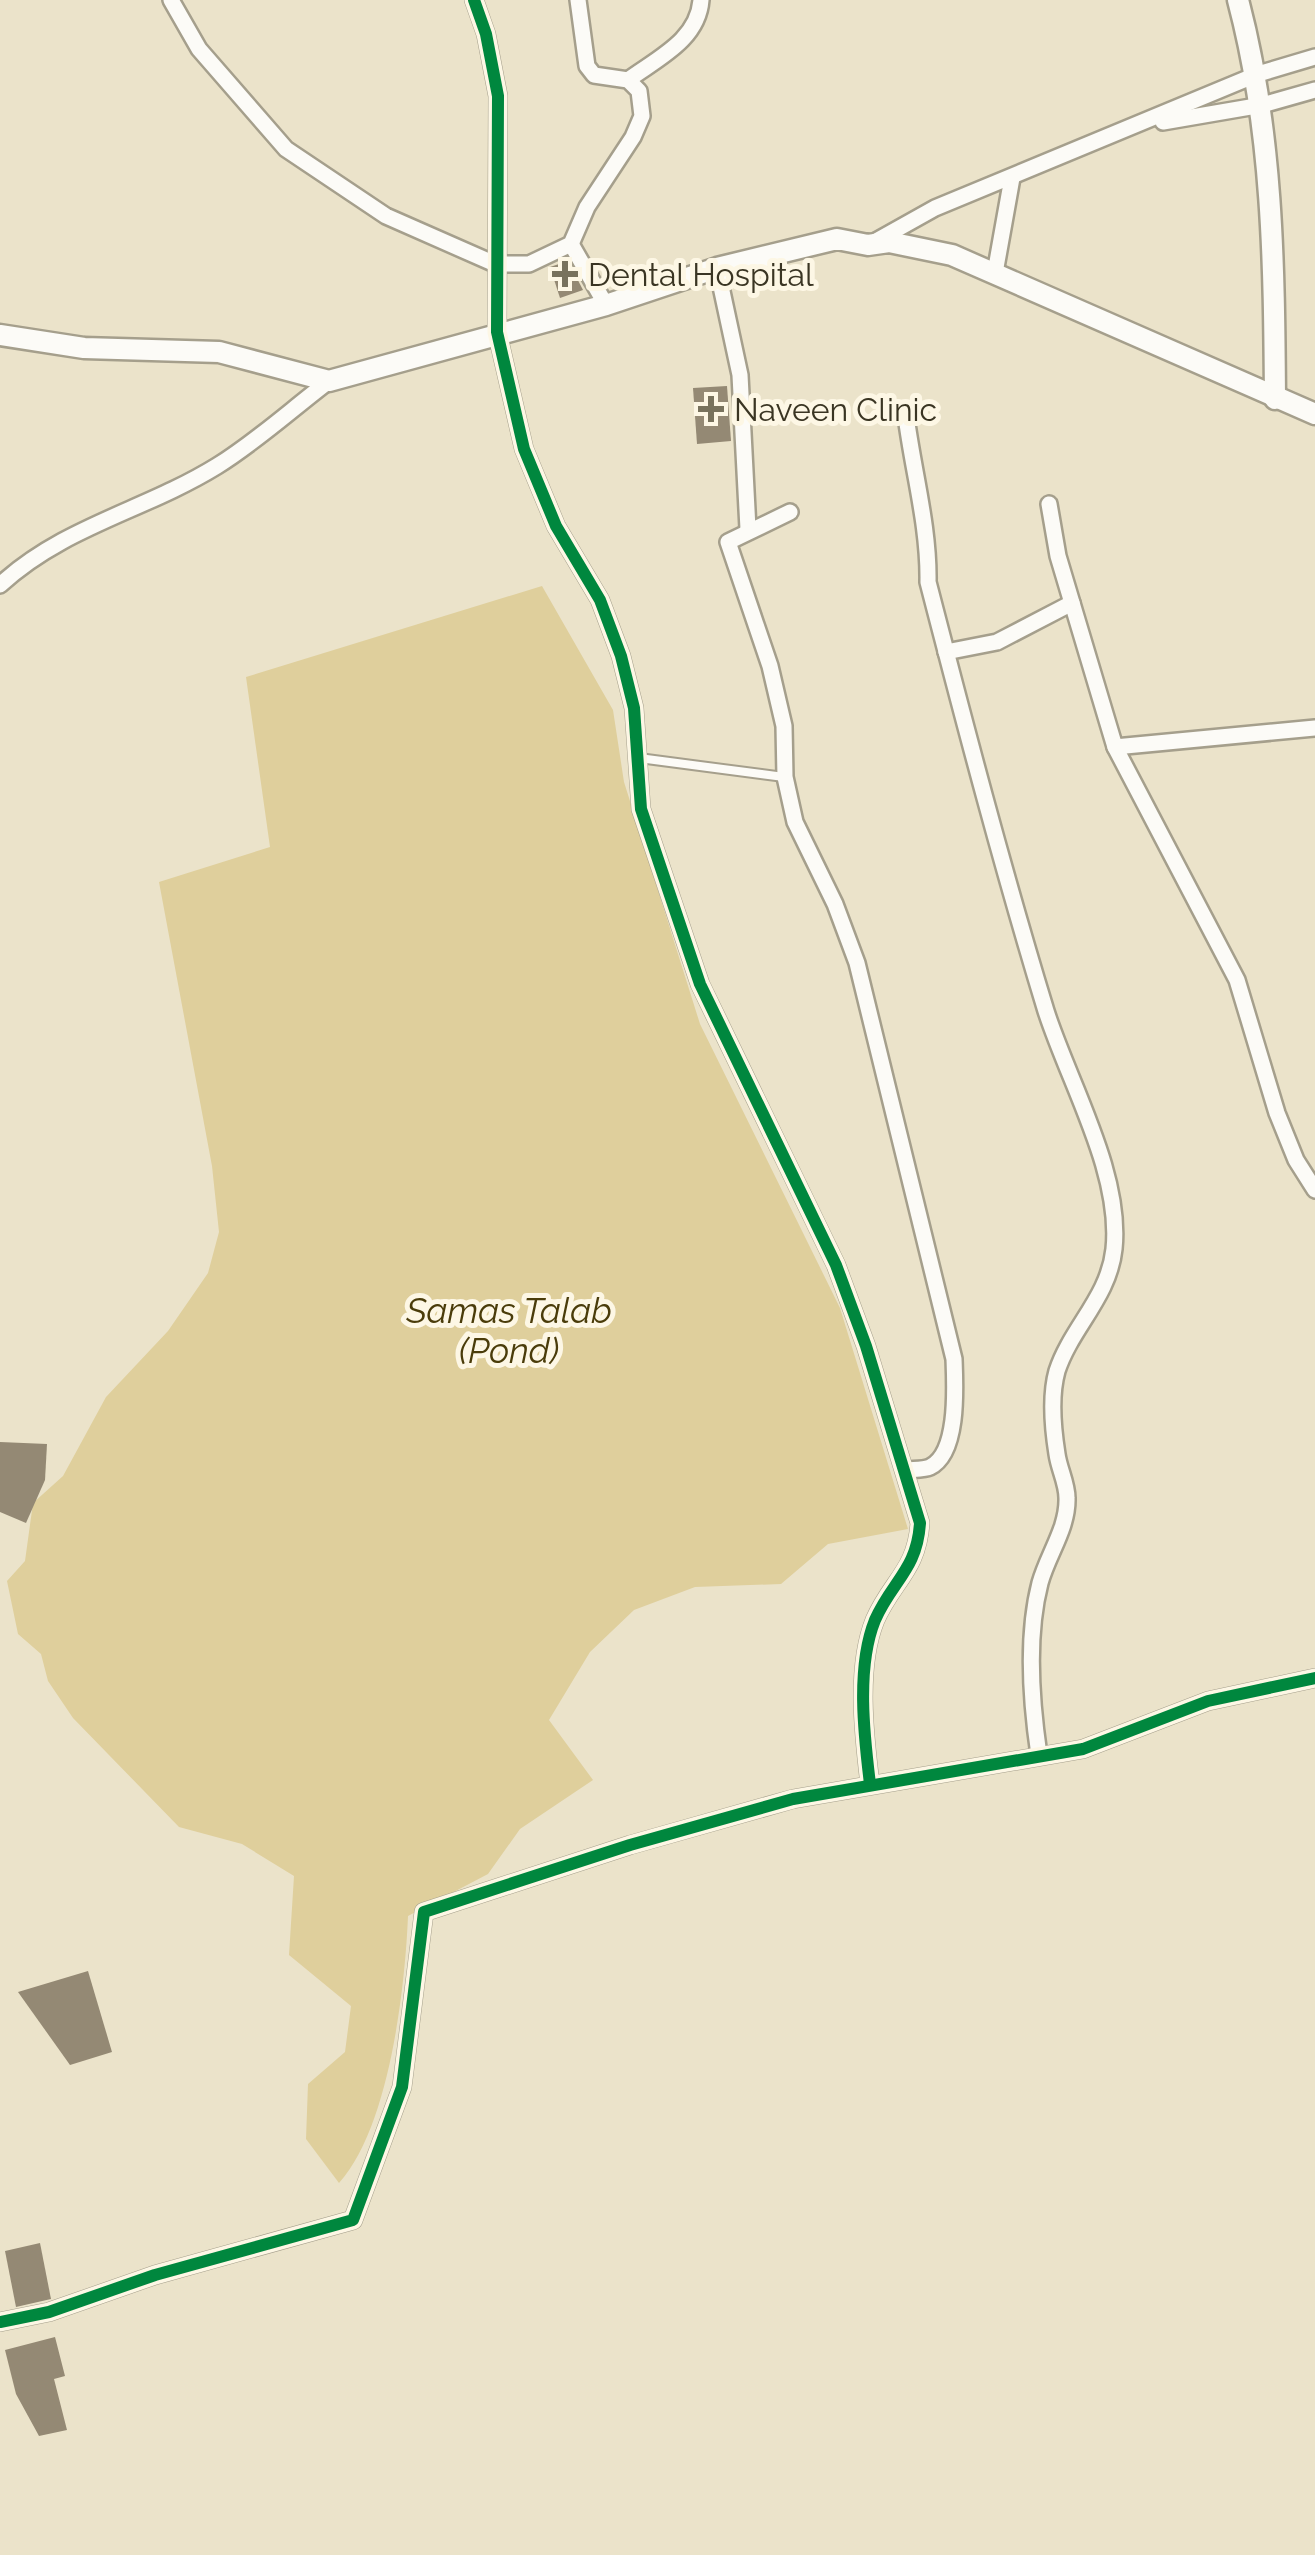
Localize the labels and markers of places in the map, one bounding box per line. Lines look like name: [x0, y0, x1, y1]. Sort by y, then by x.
place label: Dental Hospital: [588, 256, 814, 293]
marker: Dental Hospital: [552, 261, 578, 287]
place label: Naveen Clinic: [734, 391, 937, 428]
marker: Naveen Clinic: [698, 396, 724, 422]

